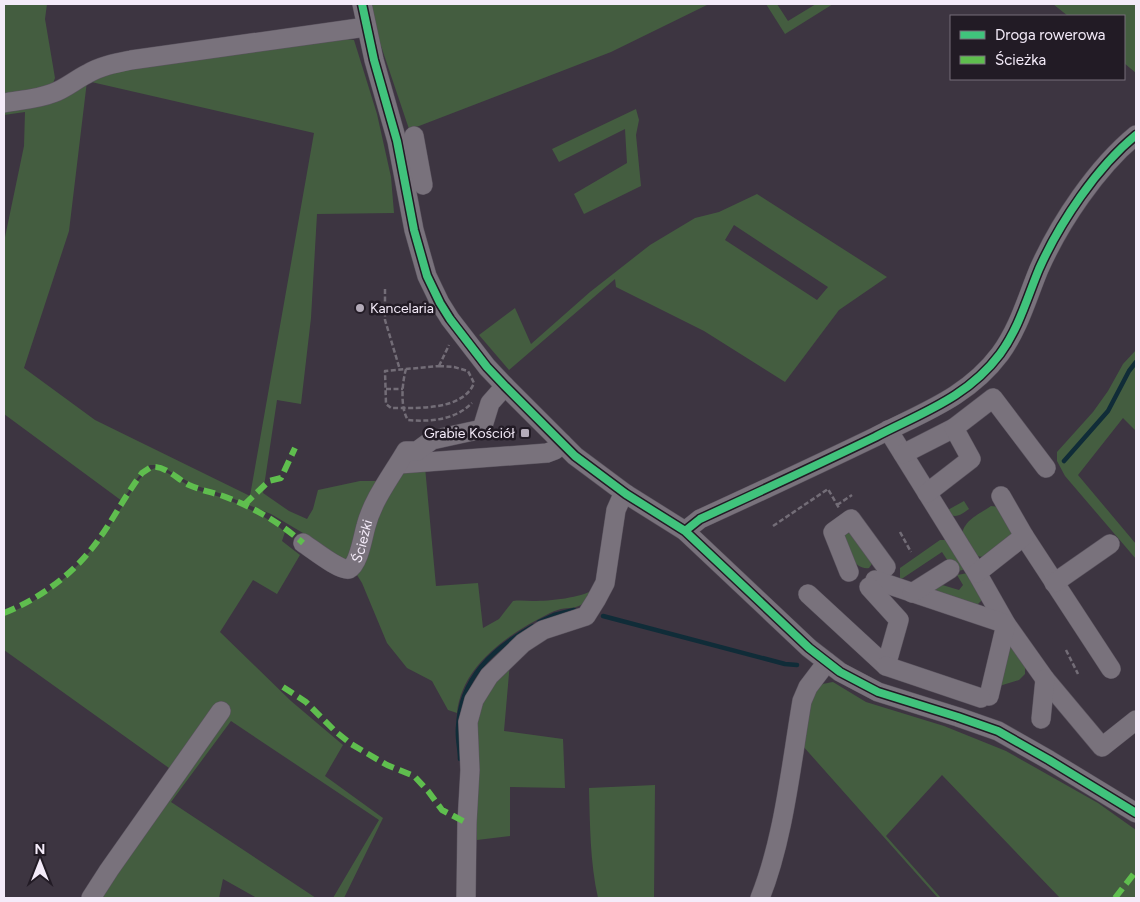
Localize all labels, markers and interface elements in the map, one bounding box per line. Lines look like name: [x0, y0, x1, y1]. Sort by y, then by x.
legend: [950, 15, 1125, 80]
text: Droga rowerowa: [995, 26, 1105, 44]
text: Ścieżka: [995, 51, 1046, 69]
place label: Kancelaria: [370, 300, 434, 317]
marker: Kancelaria: [354, 302, 366, 314]
place label: Grabie Kościół: [424, 425, 515, 442]
marker: Grabie Kościół: [519, 427, 531, 439]
street label: Ścieżki: [348, 518, 376, 566]
north arrow: [15, 837, 65, 887]
text: N: [35, 841, 45, 858]

